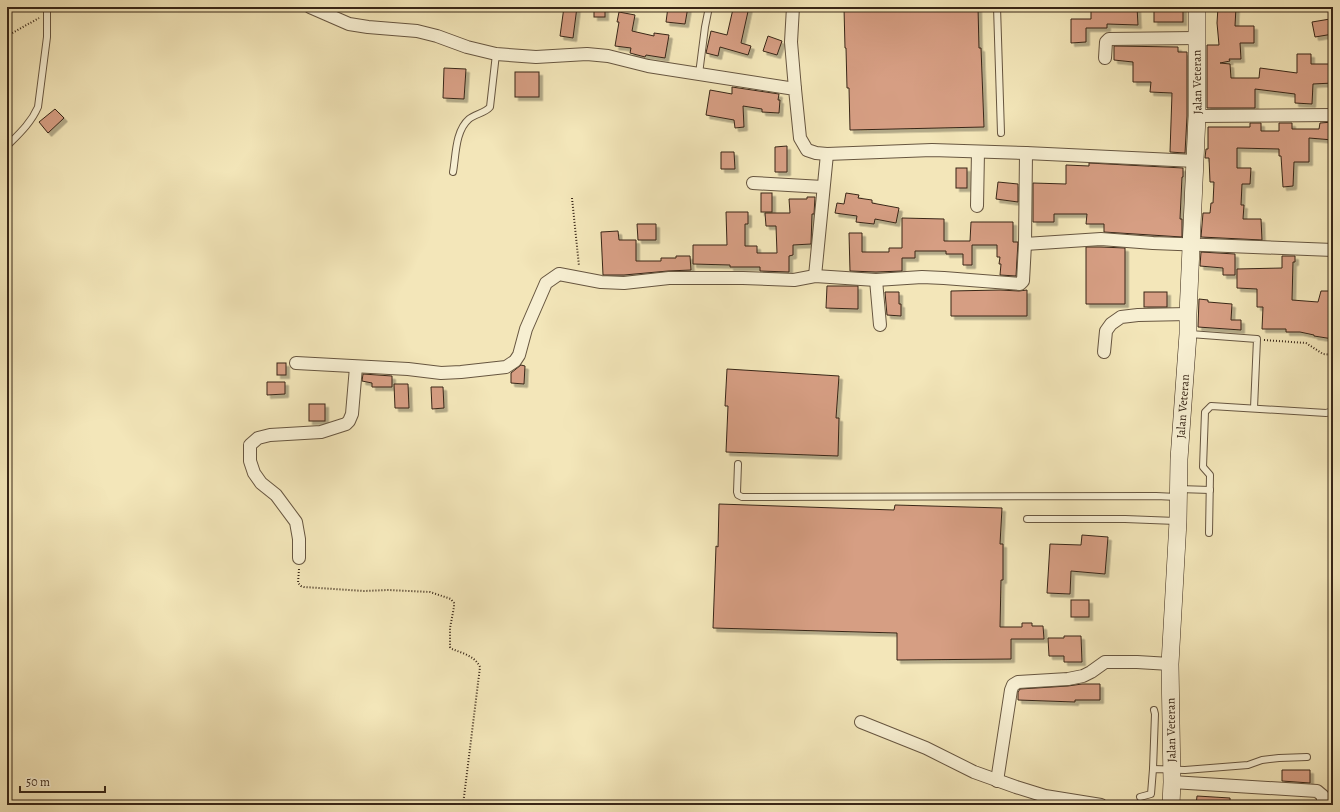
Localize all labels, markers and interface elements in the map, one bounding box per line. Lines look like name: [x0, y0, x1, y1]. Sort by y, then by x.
street label: Jalan Veteran: [1188, 49, 1206, 114]
street label: Jalan Veteran: [1172, 373, 1193, 439]
street label: Jalan Veteran: [1162, 697, 1180, 762]
scale bar: [20, 768, 105, 794]
text: 50 m: [26, 774, 50, 790]

